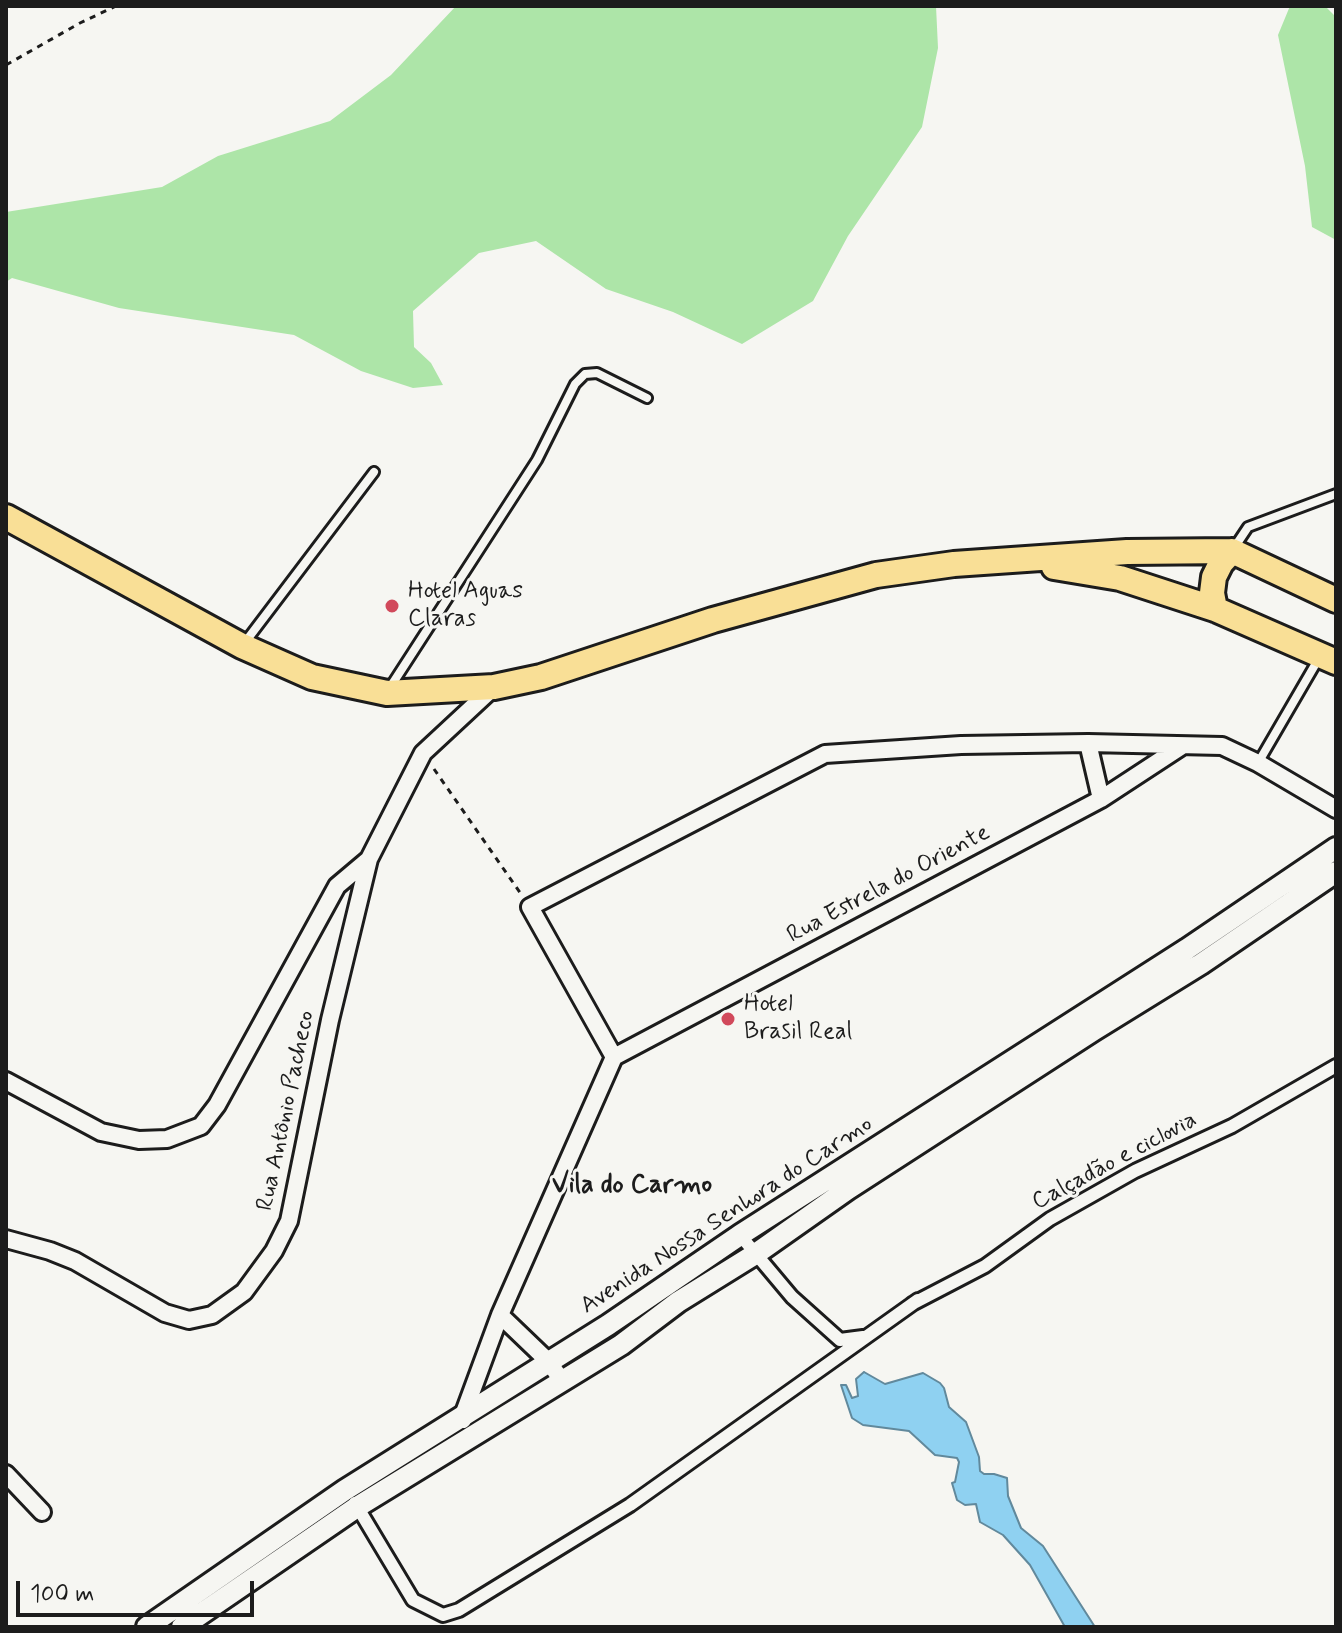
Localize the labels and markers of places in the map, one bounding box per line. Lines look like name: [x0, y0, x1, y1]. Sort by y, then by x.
place label: Hotel Aguas Claras: [408, 578, 523, 634]
marker: Hotel Aguas Claras: [383, 597, 401, 615]
place label: Hotel Brasil Real: [744, 991, 852, 1047]
marker: Hotel Brasil Real: [719, 1010, 737, 1028]

